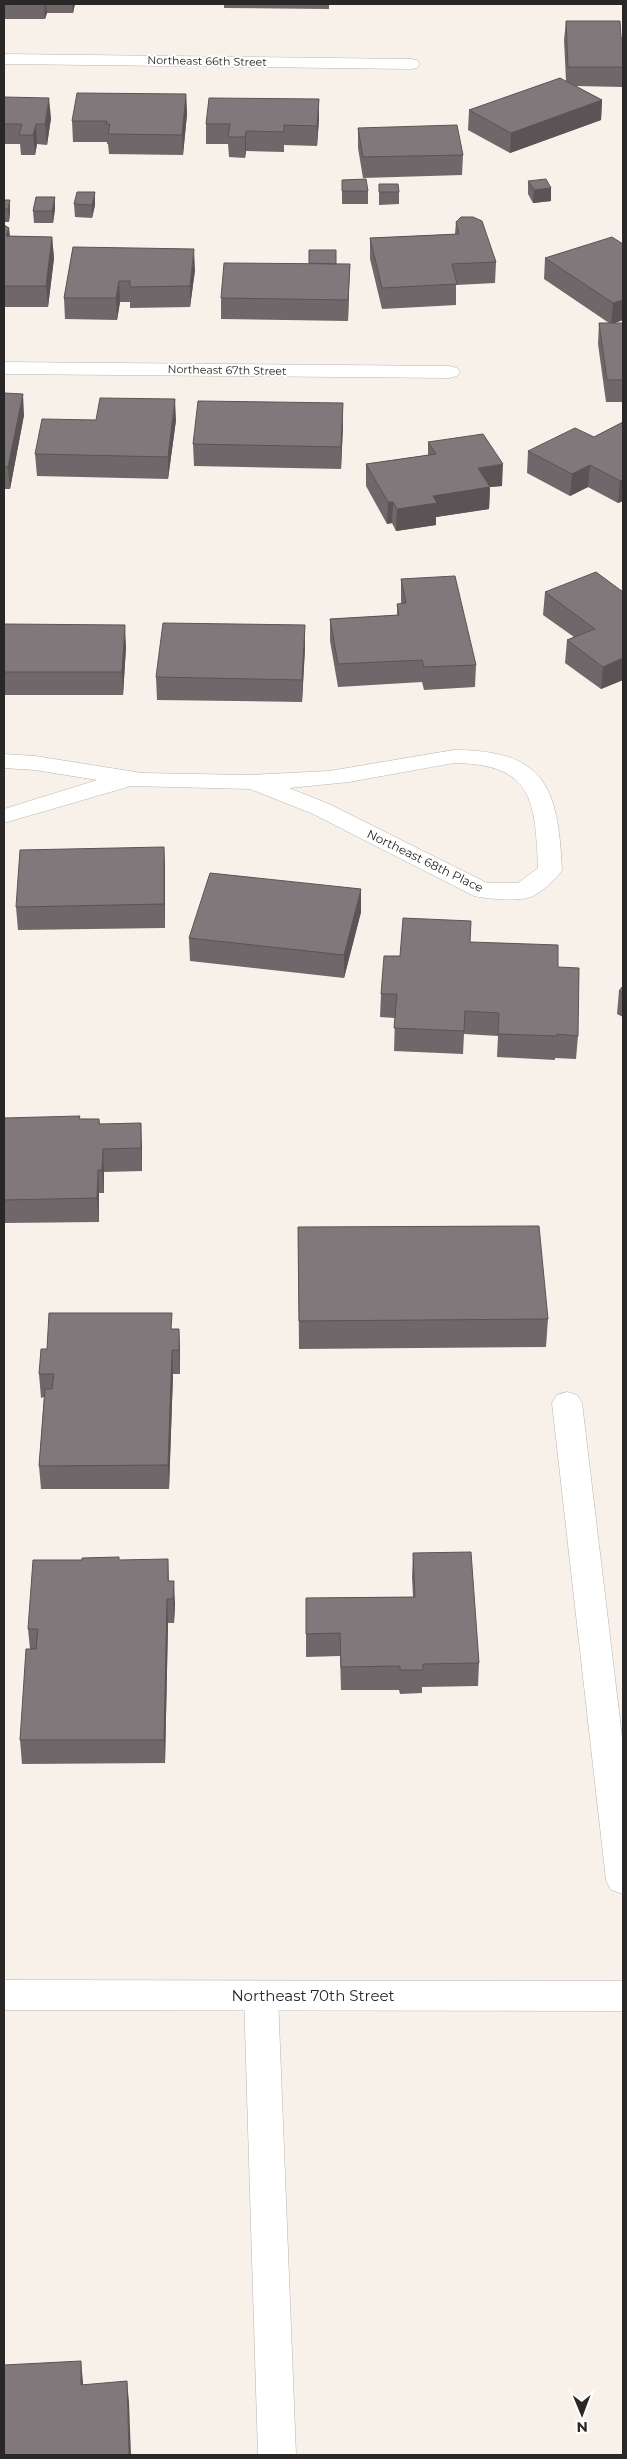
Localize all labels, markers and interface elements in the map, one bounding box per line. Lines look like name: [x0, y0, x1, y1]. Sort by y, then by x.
street label: Northeast 66th Street: [147, 53, 267, 69]
street label: Northeast 67th Street: [167, 362, 287, 378]
street label: Northeast 68th Place: [365, 826, 486, 895]
street label: Northeast 70th Street: [231, 1986, 395, 2005]
north arrow: [557, 2389, 607, 2439]
text: N: [576, 2418, 588, 2436]

